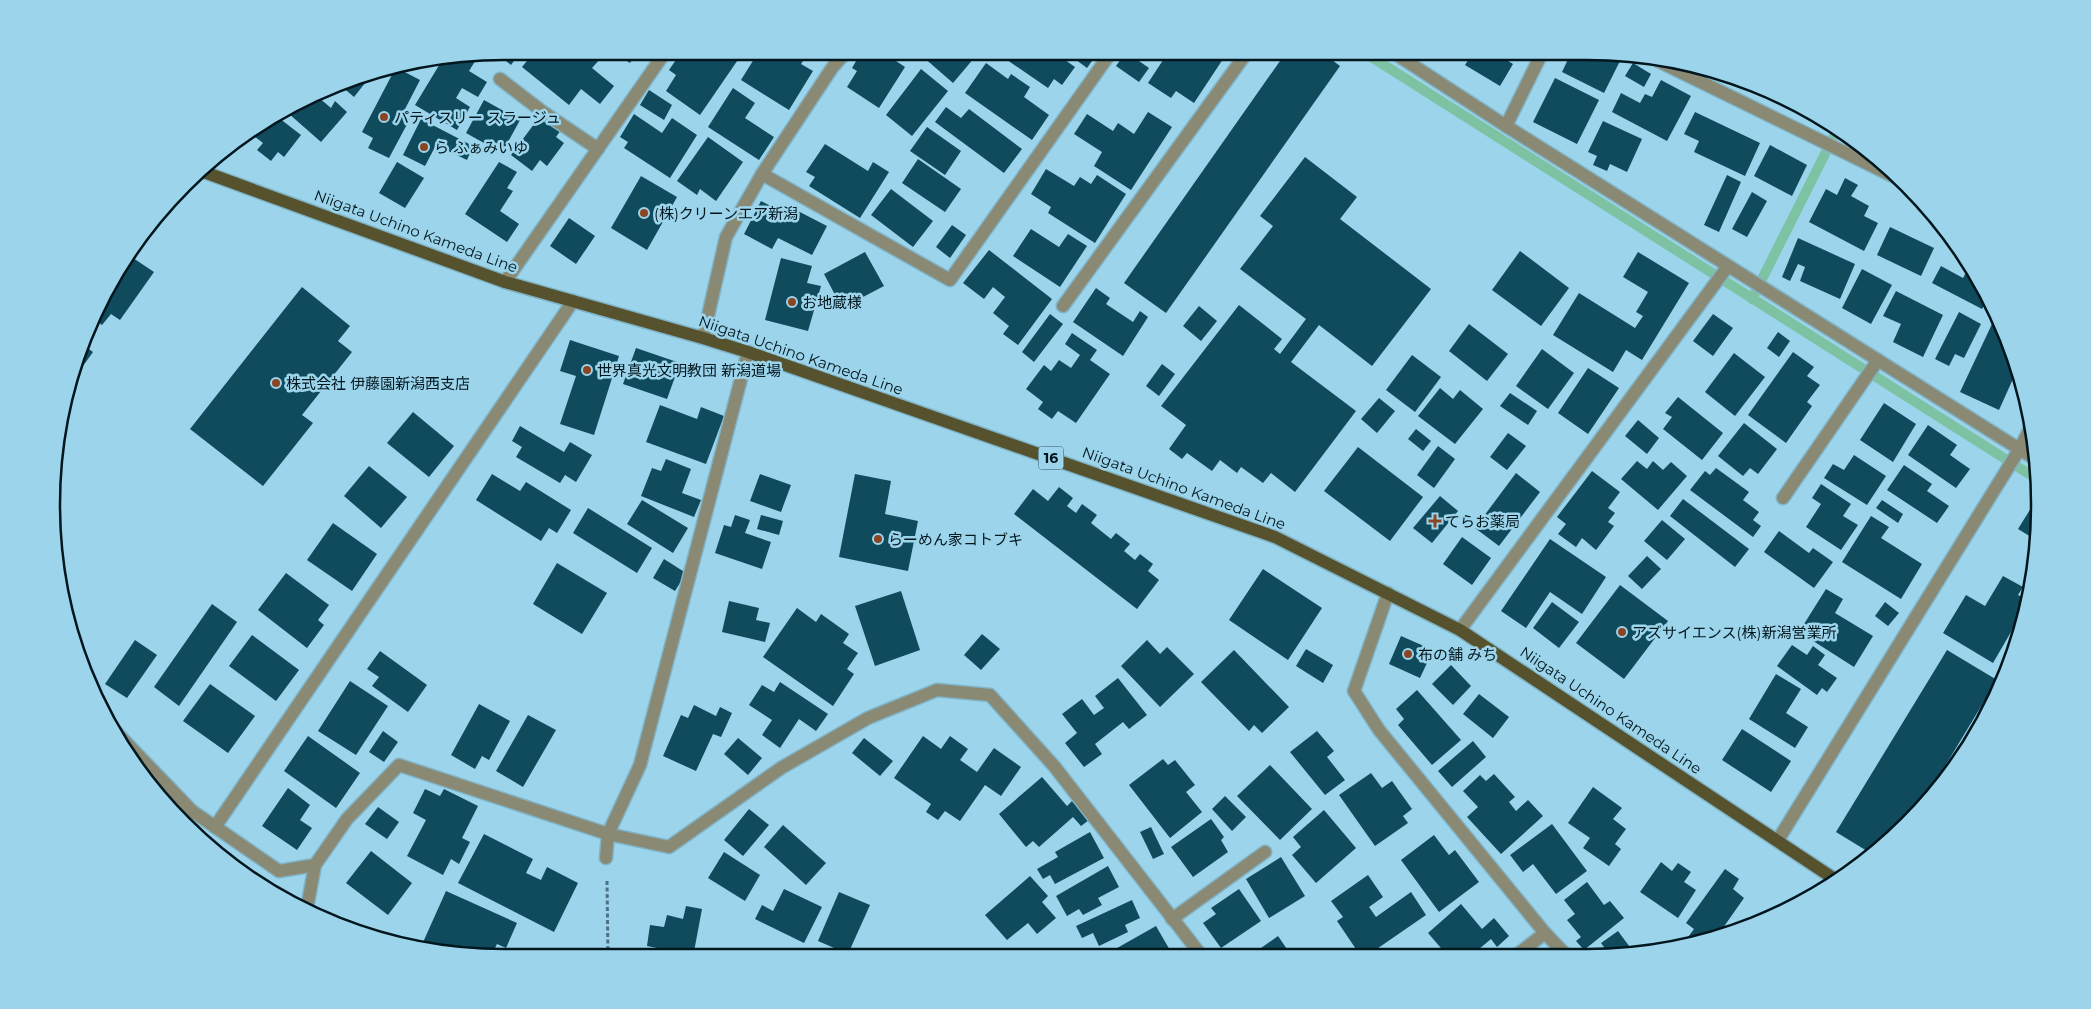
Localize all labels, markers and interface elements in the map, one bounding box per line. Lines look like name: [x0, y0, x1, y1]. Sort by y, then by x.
place label: パティスリー スラージュ: [394, 108, 561, 127]
marker: パティスリー スラージュ: [378, 111, 390, 123]
place label: ら ふぁみいゆ: [434, 138, 528, 157]
marker: ら ふぁみいゆ: [418, 141, 430, 153]
street label: Niigata Uchino Kameda Line: [312, 185, 520, 277]
place label: (株)クリーンエア新潟: [654, 204, 798, 223]
marker: (株)クリーンエア新潟: [638, 207, 650, 219]
place label: お地蔵様: [802, 293, 862, 312]
marker: お地蔵様: [786, 296, 798, 308]
street label: Niigata Uchino Kameda Line: [696, 311, 906, 399]
place label: 世界真光文明教団 新潟道場: [597, 361, 781, 380]
marker: 世界真光文明教団 新潟道場: [581, 364, 593, 376]
place label: 株式会社 伊藤園新潟西支店: [286, 374, 470, 393]
marker: 株式会社 伊藤園新潟西支店: [270, 377, 282, 389]
street label: Niigata Uchino Kameda Line: [1080, 442, 1288, 534]
road number: 16: [1038, 446, 1064, 469]
place label: てらお薬局: [1445, 512, 1520, 531]
marker: てらお薬局: [1429, 515, 1441, 527]
place label: らーめん家コトブキ: [888, 530, 1023, 549]
marker: らーめん家コトブキ: [872, 533, 884, 545]
place label: アズサイエンス(株)新潟営業所: [1632, 623, 1836, 642]
marker: アズサイエンス(株)新潟営業所: [1616, 626, 1628, 638]
street label: Niigata Uchino Kameda Line: [1517, 642, 1705, 778]
place label: 布の舗 みち: [1418, 645, 1497, 664]
marker: 布の舗 みち: [1402, 648, 1414, 660]

